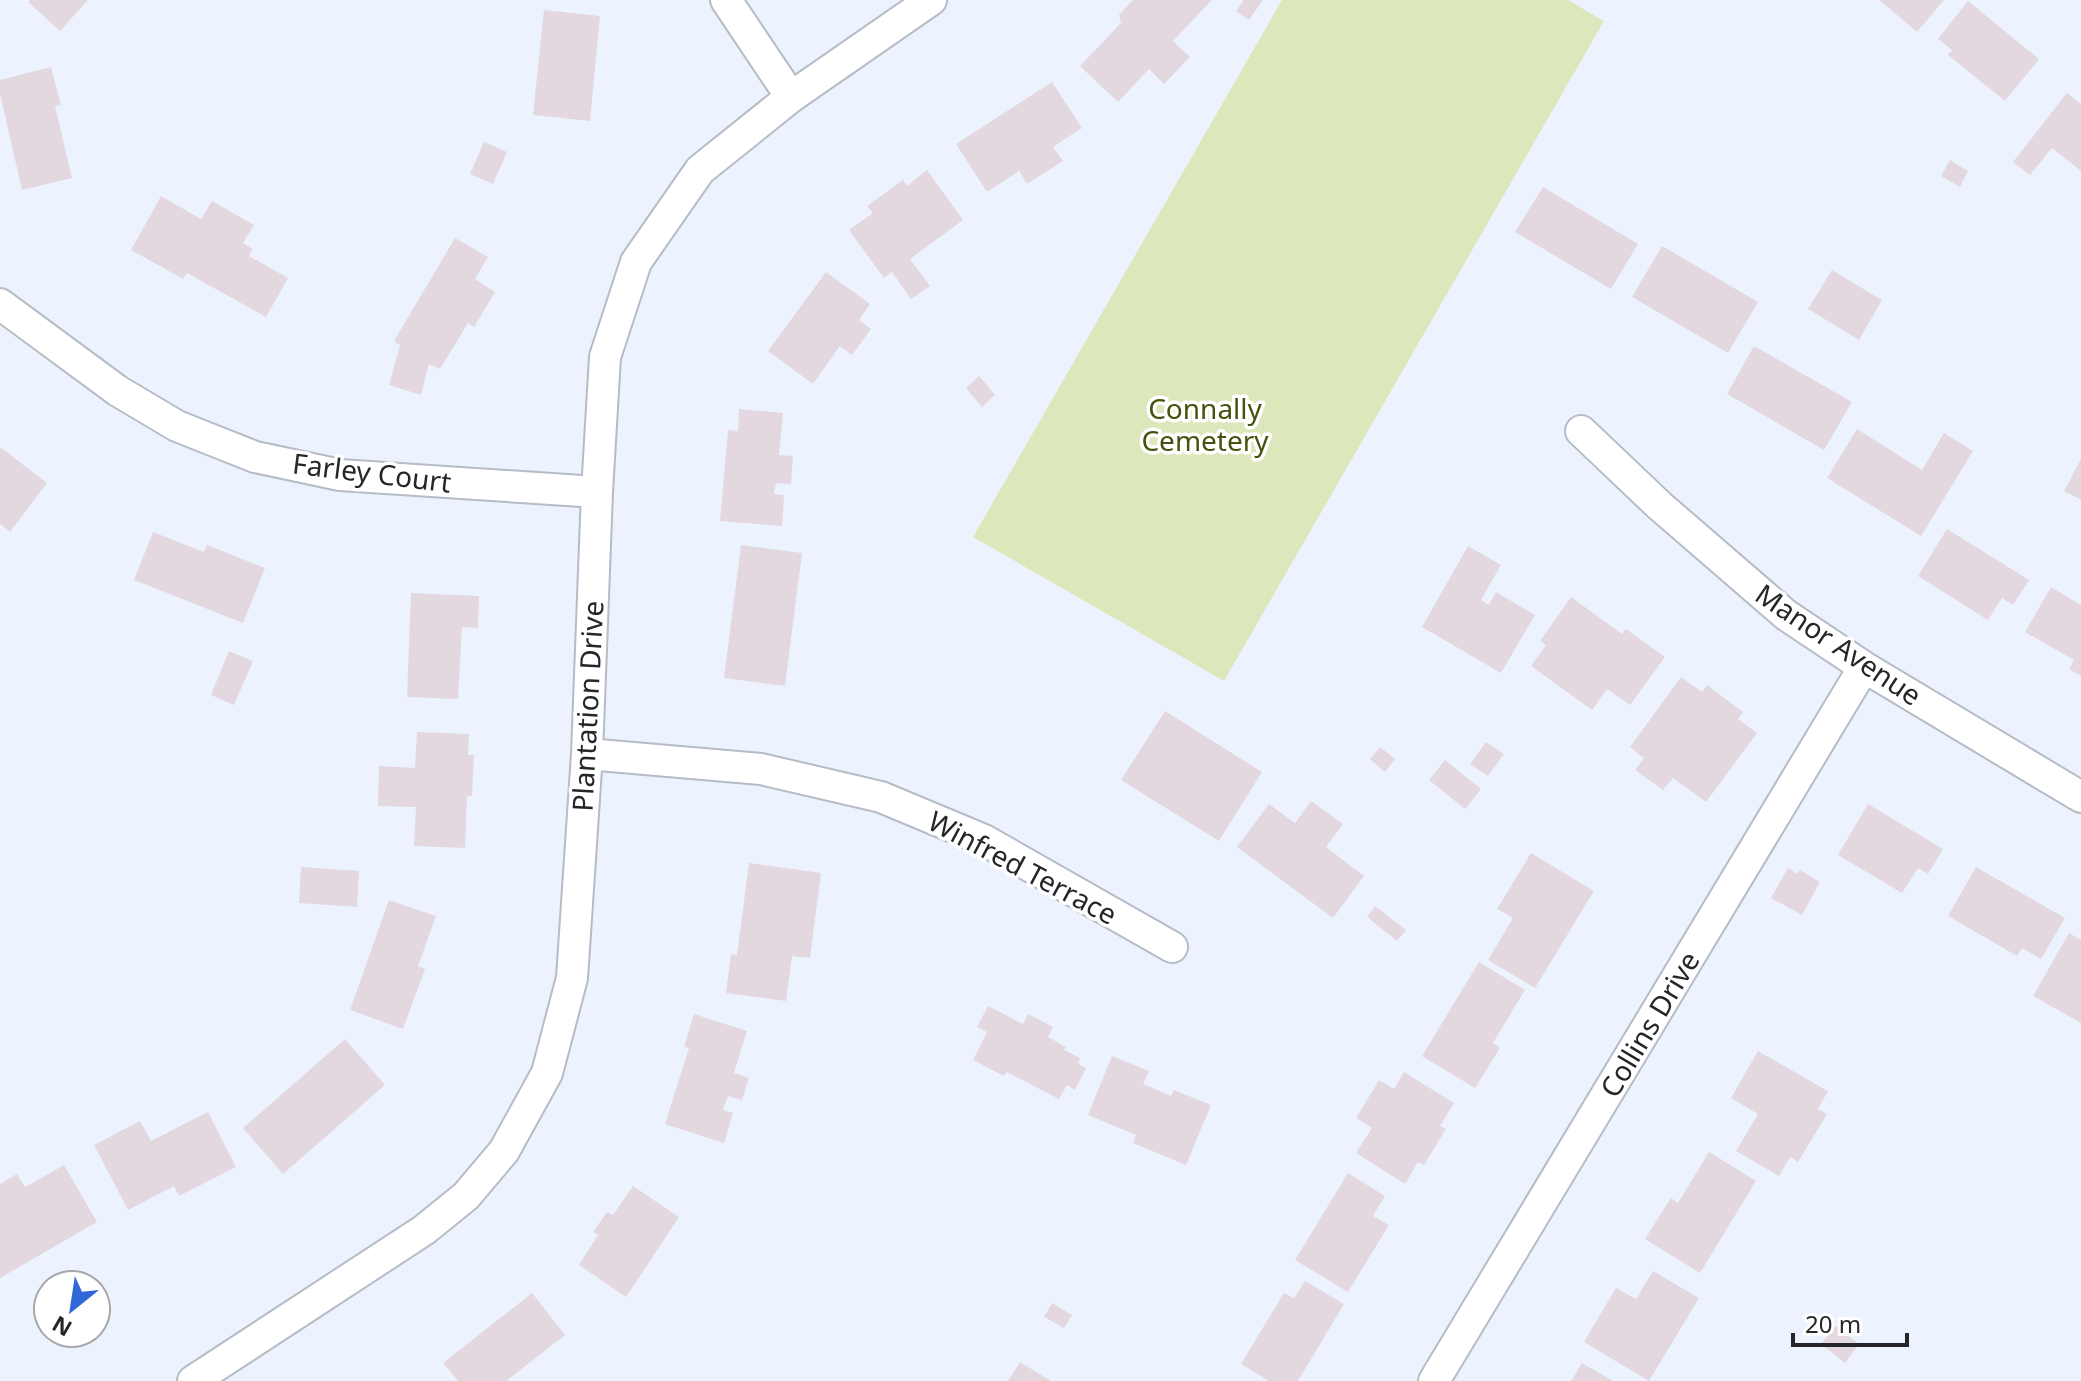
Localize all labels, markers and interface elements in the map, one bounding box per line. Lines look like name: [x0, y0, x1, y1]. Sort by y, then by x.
park label: Connally Cemetery: [1141, 389, 1269, 459]
street label: Farley Court: [291, 443, 453, 501]
street label: Manor Avenue: [1749, 574, 1929, 714]
street label: Plantation Drive: [563, 600, 611, 812]
street label: Winfred Terrace: [922, 801, 1124, 933]
street label: Collins Drive: [1591, 944, 1707, 1104]
north arrow: [32, 1269, 112, 1349]
scale bar: [1793, 1297, 1907, 1347]
text: 20 m: [1805, 1307, 1861, 1340]
text: N: [46, 1310, 77, 1345]

